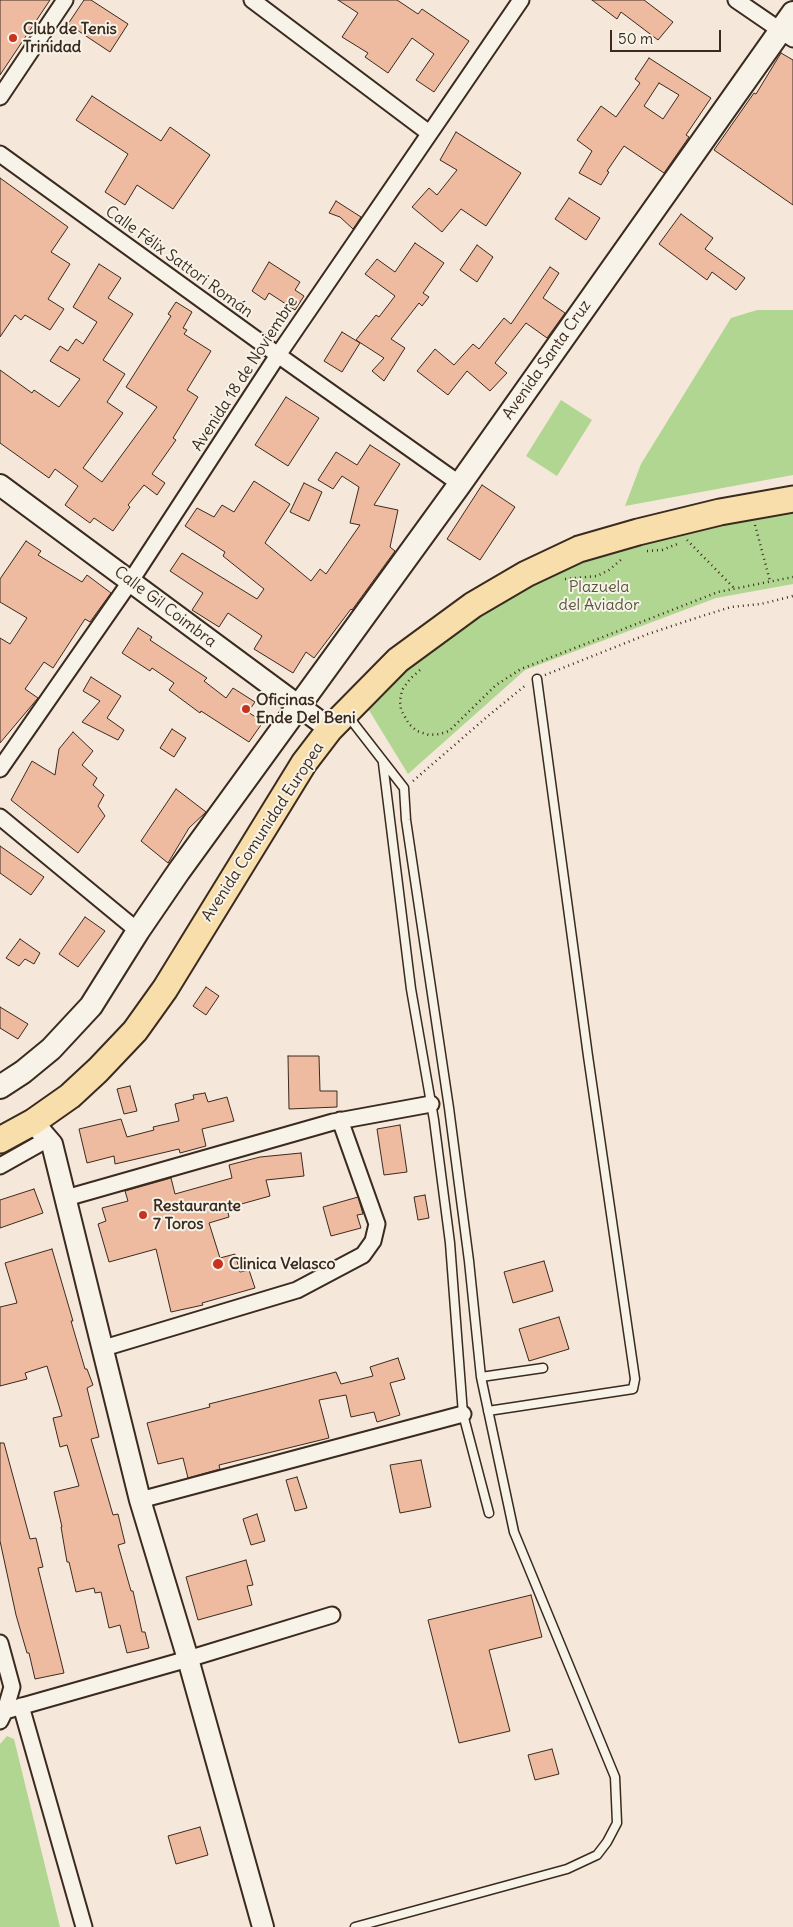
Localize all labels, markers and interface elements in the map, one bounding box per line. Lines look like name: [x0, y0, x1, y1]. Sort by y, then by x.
place label: Club de Tenis Trinidad: [23, 19, 117, 57]
scale bar: [613, 20, 724, 52]
text: 50 m: [618, 29, 653, 48]
marker: Club de Tenis Trinidad: [7, 32, 19, 44]
street label: Calle Félix Sattori Román: [101, 202, 257, 322]
street label: Avenida 18 de Noviembre: [188, 293, 302, 455]
street label: Avenida Santa Cruz: [499, 297, 595, 423]
street label: Calle Gil Coimbra: [110, 562, 220, 652]
park label: Plazuela del Aviador: [559, 577, 639, 615]
place label: Oficinas Ende Del Beni: [256, 690, 356, 728]
marker: Oficinas Ende Del Beni: [240, 703, 252, 715]
street label: Avenida Comunidad Europea: [198, 739, 328, 925]
place label: Restaurante 7 Toros: [153, 1196, 241, 1234]
marker: Restaurante 7 Toros: [137, 1209, 149, 1221]
place label: Clinica Velasco: [229, 1254, 335, 1274]
marker: Clinica Velasco: [211, 1257, 225, 1271]

